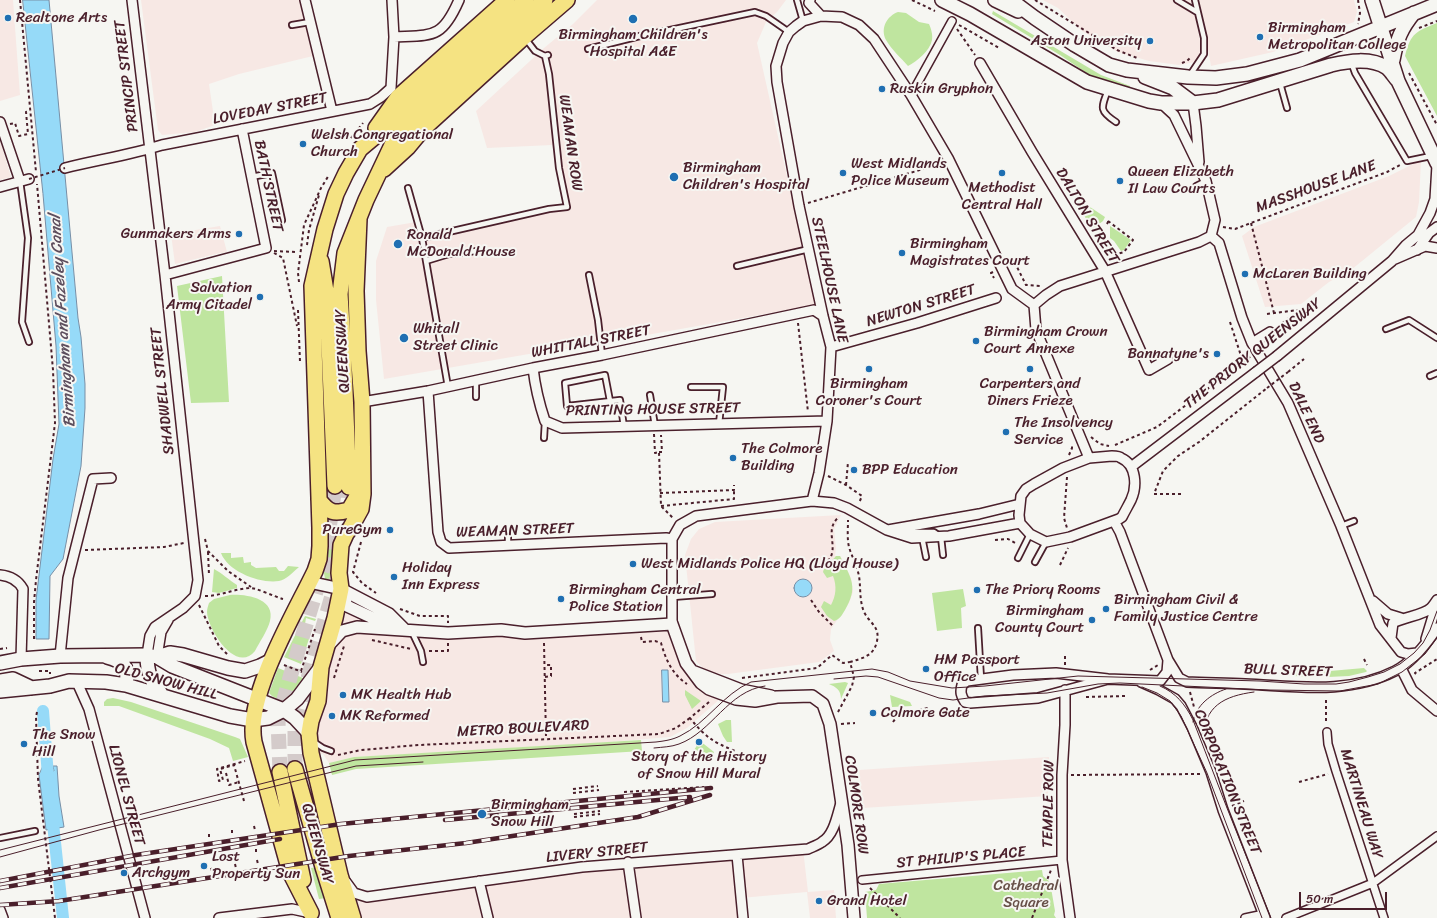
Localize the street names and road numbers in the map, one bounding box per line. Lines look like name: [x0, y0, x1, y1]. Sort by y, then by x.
street label: PRINCIP STREET: [111, 19, 143, 133]
street label: LOVEDAY STREET: [211, 89, 329, 129]
street label: WEAMAN ROW: [554, 94, 586, 192]
street label: BATH STREET: [250, 139, 286, 233]
street label: MASSHOUSE LANE: [1253, 157, 1379, 217]
street label: DALTON STREET: [1051, 165, 1123, 267]
street label: STEELHOUSE LANE: [807, 215, 851, 345]
street label: NEWTON STREET: [864, 281, 978, 331]
street label: THE PRIORY QUEENSWAY: [1181, 295, 1325, 413]
street label: QUEENSWAY: [332, 309, 354, 393]
street label: WHITTALL STREET: [530, 322, 652, 362]
street label: SHADWELL STREET: [147, 327, 179, 455]
street label: DALE END: [1284, 379, 1328, 447]
street label: PRINTING HOUSE STREET: [566, 399, 740, 421]
street label: WEAMAN STREET: [456, 520, 574, 542]
street label: OLD SNOW HILL: [113, 660, 219, 704]
street label: BULL STREET: [1243, 660, 1333, 682]
street label: CORPORATION STREET: [1190, 707, 1264, 857]
street label: METRO BOULEVARD: [457, 717, 589, 741]
street label: LIONEL STREET: [104, 743, 148, 847]
street label: MARTINEAU WAY: [1336, 747, 1386, 861]
street label: COLMORE ROW: [840, 754, 872, 856]
street label: TEMPLE ROW: [1039, 760, 1059, 848]
street label: QUEENSWAY: [297, 801, 337, 887]
street label: LIVERY STREET: [545, 839, 649, 867]
street label: ST PHILIP'S PLACE: [896, 843, 1026, 873]

